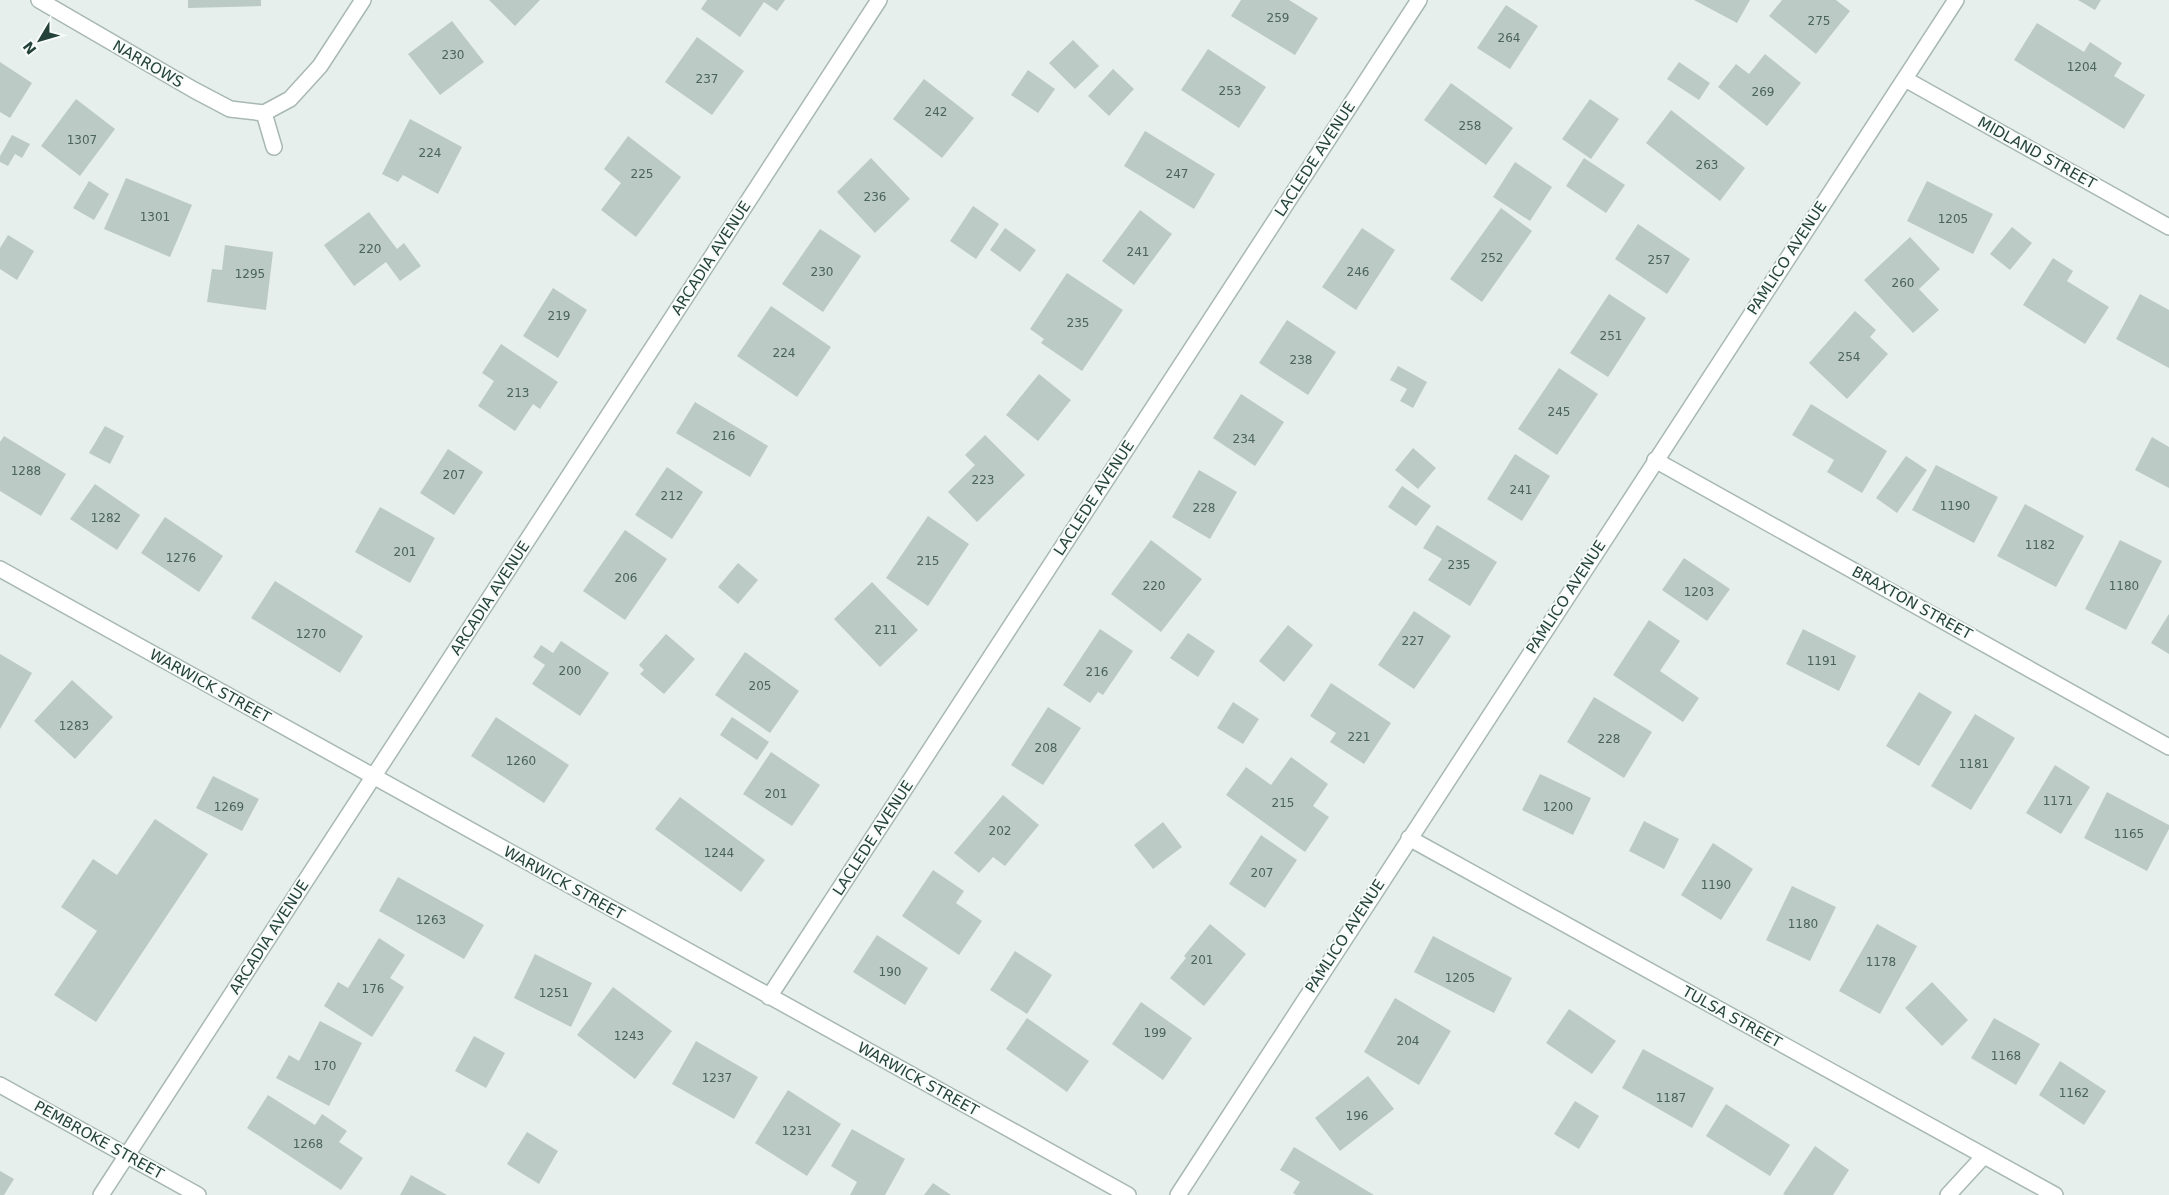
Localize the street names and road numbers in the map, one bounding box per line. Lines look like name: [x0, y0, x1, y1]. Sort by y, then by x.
street label: NARROWS: [110, 37, 186, 91]
street label: LACLEDE AVENUE: [1271, 98, 1359, 220]
street label: MIDLAND STREET: [1975, 113, 2100, 193]
street label: ARCADIA AVENUE: [667, 198, 755, 318]
street label: PAMLICO AVENUE: [1744, 198, 1830, 318]
street label: LACLEDE AVENUE: [1050, 437, 1138, 559]
street label: PAMLICO AVENUE: [1523, 537, 1609, 657]
street label: ARCADIA AVENUE: [446, 538, 534, 658]
street label: BRAXTON STREET: [1849, 563, 1976, 644]
street label: WARWICK STREET: [146, 645, 274, 727]
street label: LACLEDE AVENUE: [829, 777, 917, 899]
street label: WARWICK STREET: [500, 842, 628, 924]
street label: PAMLICO AVENUE: [1302, 876, 1388, 996]
street label: ARCADIA AVENUE: [225, 877, 313, 997]
street label: TULSA STREET: [1678, 982, 1785, 1052]
street label: WARWICK STREET: [854, 1038, 982, 1120]
street label: PEMBROKE STREET: [31, 1097, 168, 1183]

